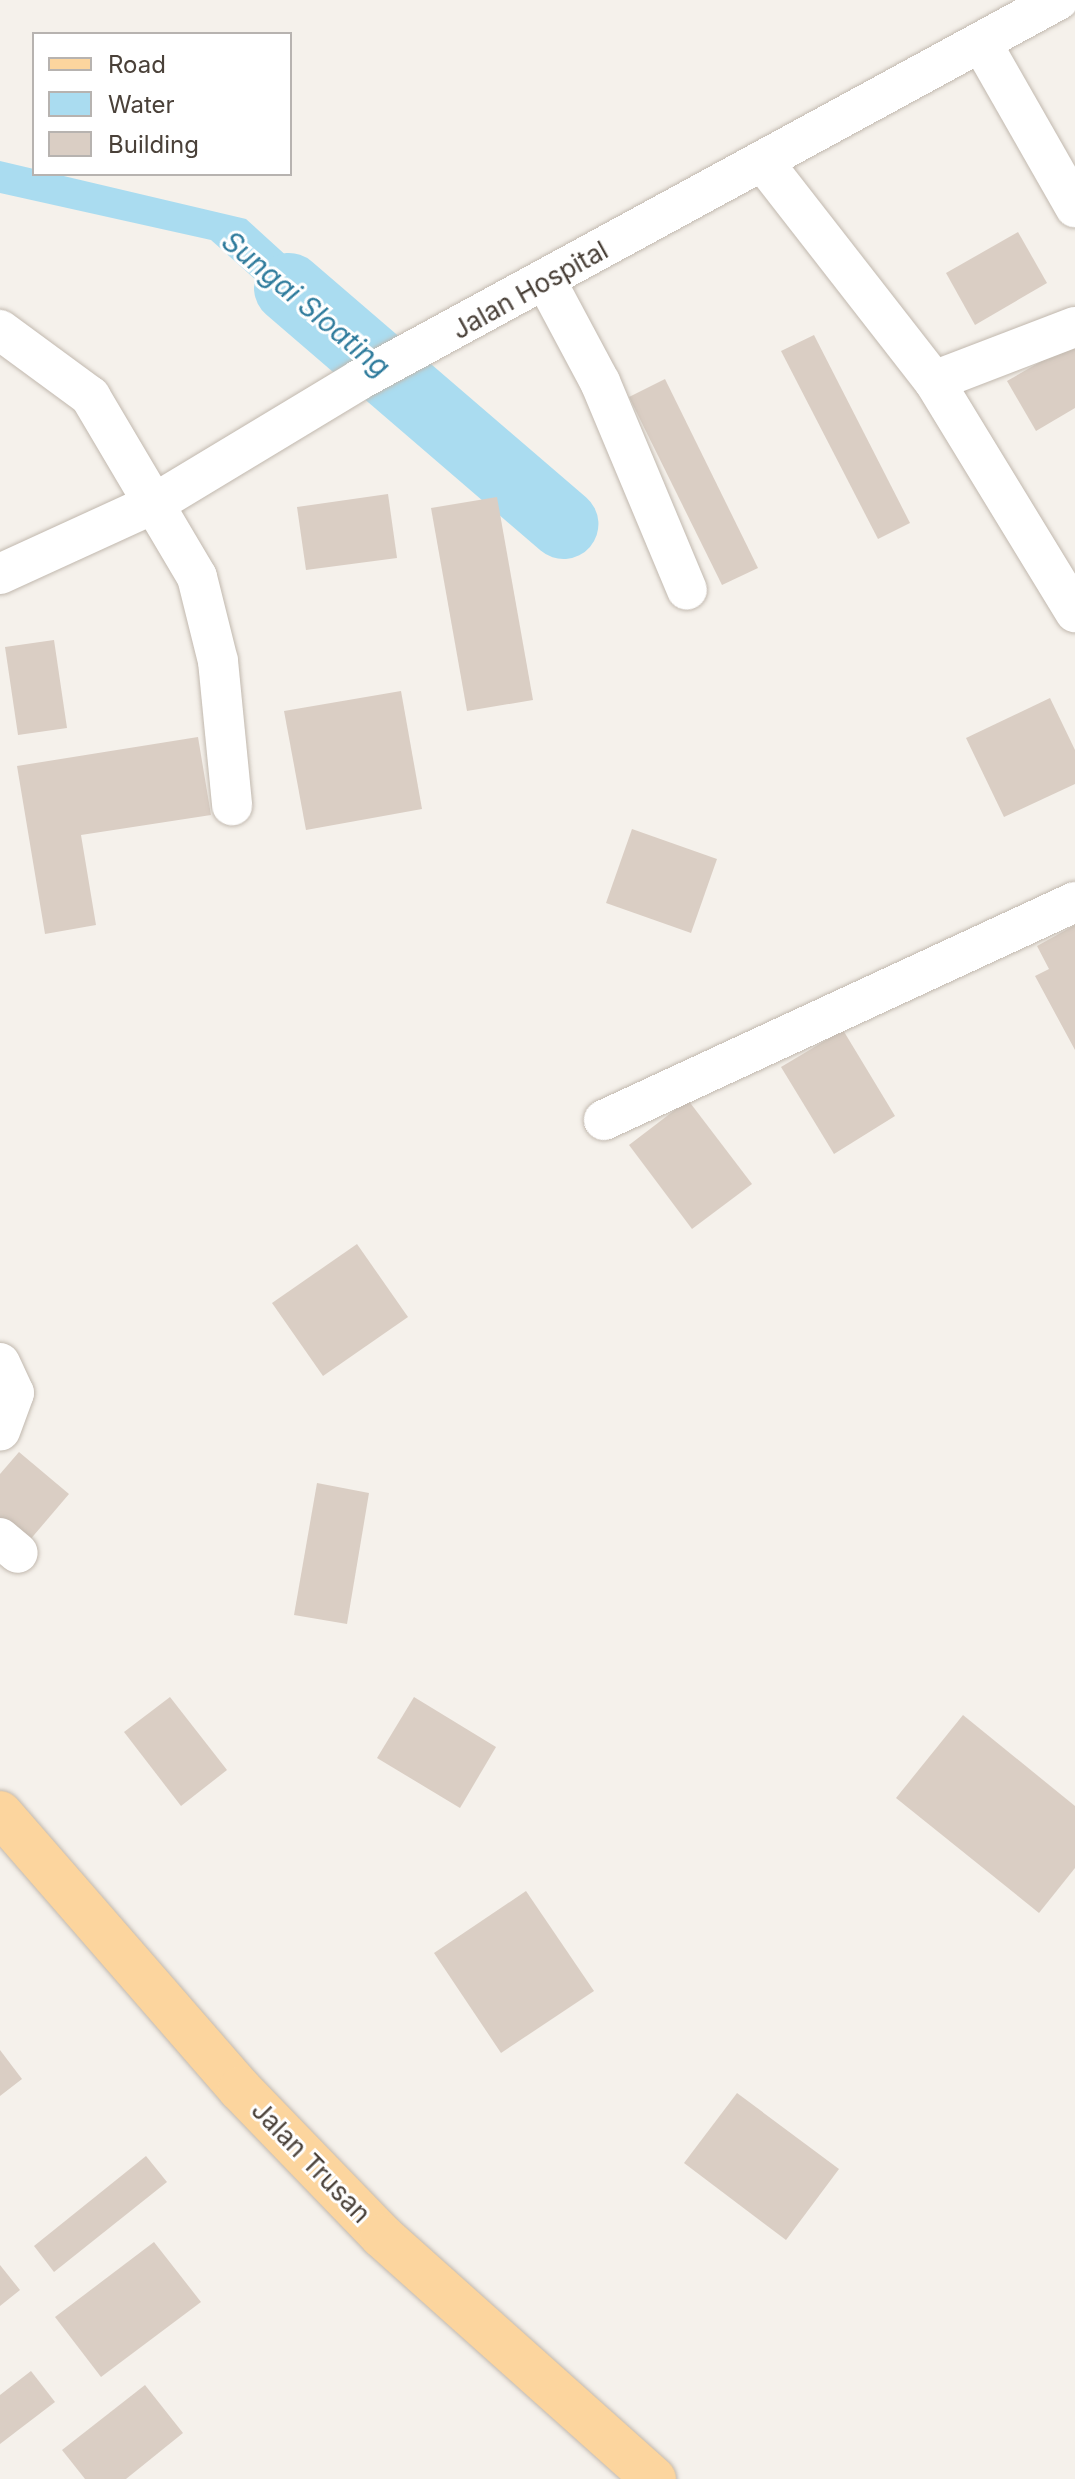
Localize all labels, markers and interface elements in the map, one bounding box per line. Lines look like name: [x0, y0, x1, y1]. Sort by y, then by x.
legend: [32, 32, 292, 176]
text: Road: [108, 50, 166, 79]
text: Water: [108, 90, 175, 119]
text: Building: [108, 130, 199, 159]
water label: Sungai Sloating: [215, 224, 397, 384]
street label: Jalan Hospital: [447, 234, 613, 346]
street label: Jalan Trusan: [245, 2095, 377, 2229]

